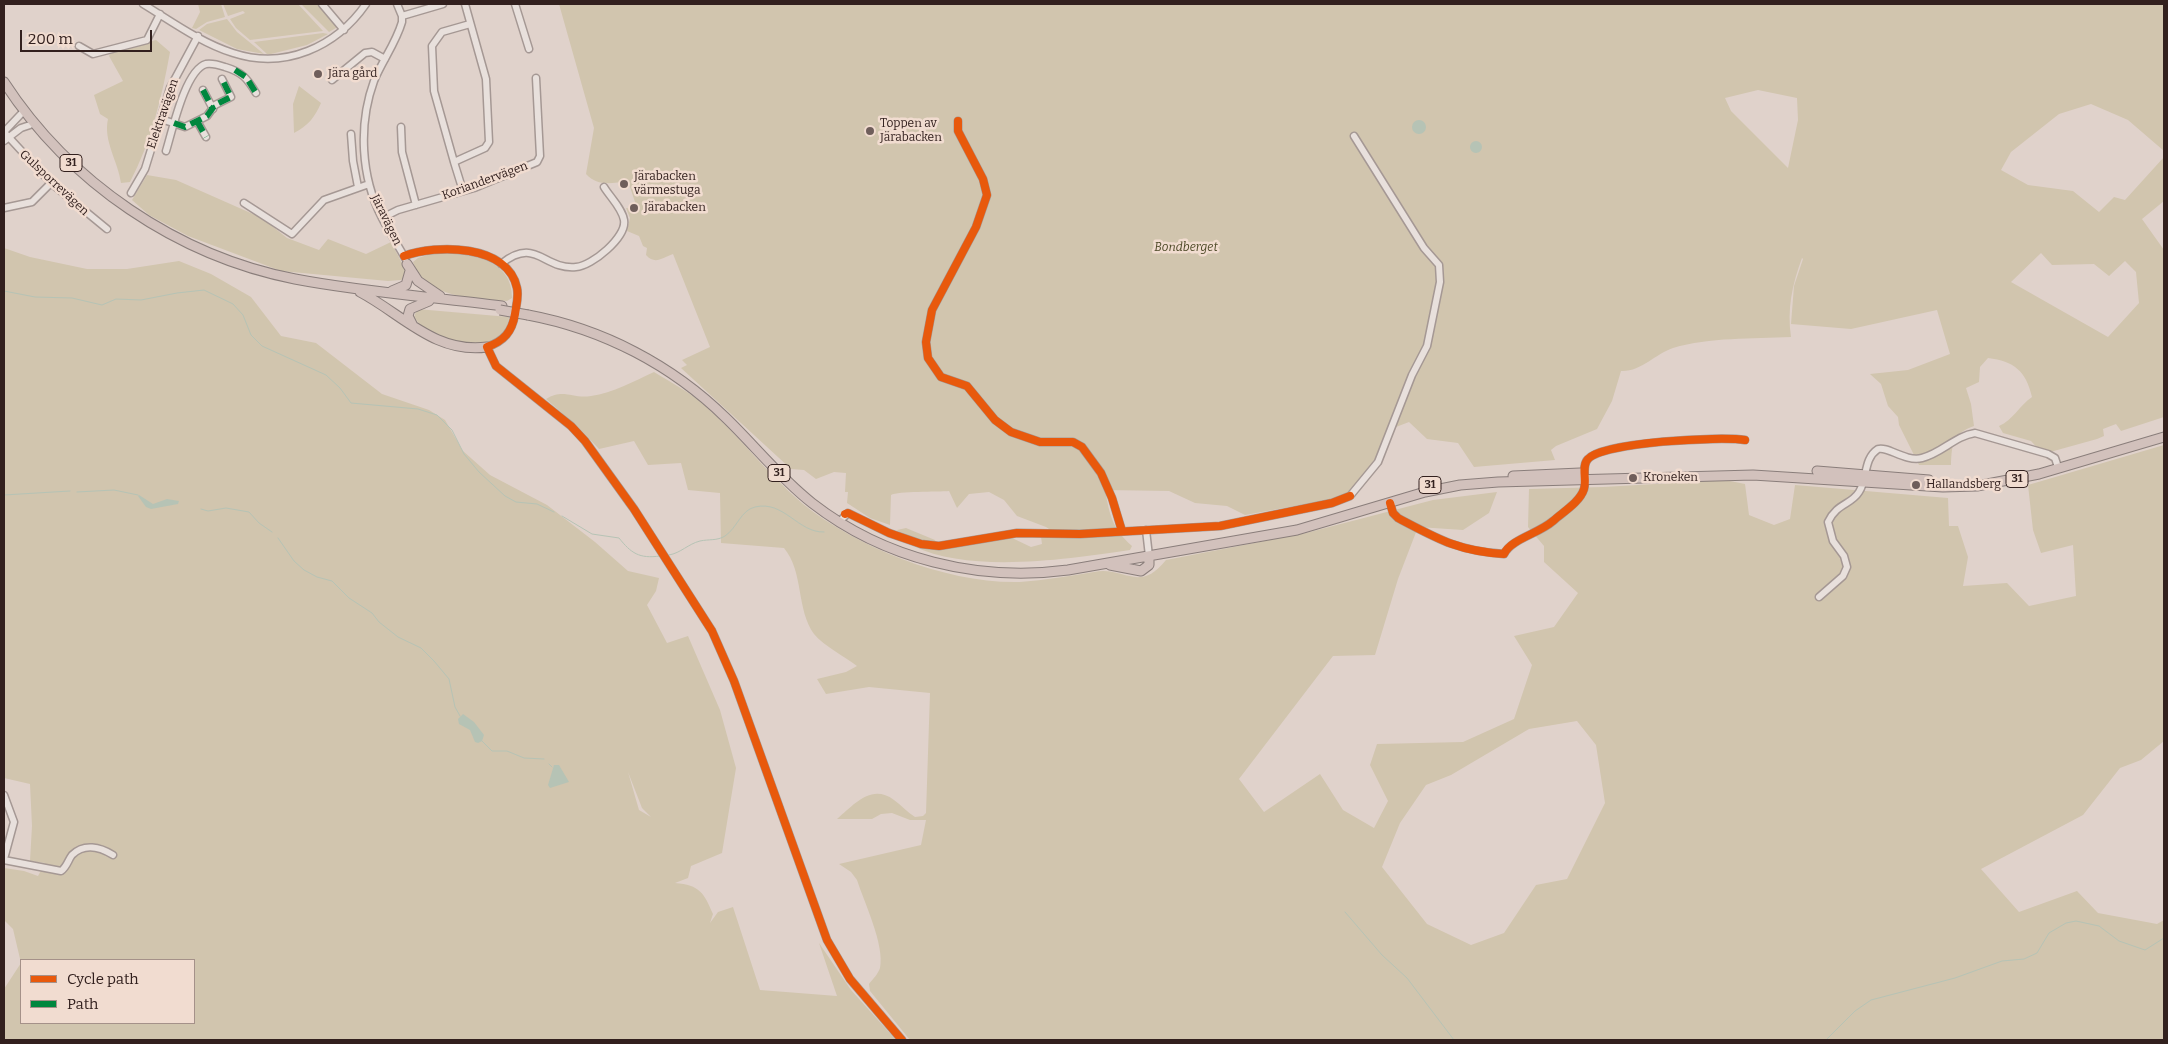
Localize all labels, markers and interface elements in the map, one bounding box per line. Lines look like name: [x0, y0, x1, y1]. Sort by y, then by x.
scale bar: [22, 20, 155, 52]
text: 200 m: [28, 30, 73, 48]
place label: Jära gård: [328, 67, 377, 81]
marker: Jära gård: [312, 68, 324, 80]
street label: Elektravägen: [144, 77, 182, 151]
place label: Toppen av Järabacken: [880, 117, 942, 145]
marker: Toppen av Järabacken: [864, 125, 876, 137]
street label: Gulsporrevägen: [16, 147, 92, 219]
road number: 31: [60, 154, 82, 172]
street label: Koriandervägen: [440, 159, 530, 203]
place label: Järabacken värmestuga: [634, 170, 700, 198]
marker: Järabacken värmestuga: [618, 178, 630, 190]
street label: Järavägen: [368, 192, 404, 248]
place label: Järabacken: [644, 201, 706, 215]
marker: Järabacken: [628, 202, 640, 214]
park label: Bondberget: [1154, 241, 1218, 255]
road number: 31: [768, 464, 790, 482]
road number: 31: [2006, 470, 2028, 488]
place label: Kroneken: [1643, 471, 1698, 485]
marker: Kroneken: [1627, 472, 1639, 484]
road number: 31: [1419, 476, 1441, 494]
place label: Hallandsberg: [1926, 478, 2001, 492]
marker: Hallandsberg: [1910, 479, 1922, 491]
legend: [20, 959, 195, 1024]
text: Cycle path: [67, 970, 139, 988]
text: Path: [67, 995, 98, 1013]

